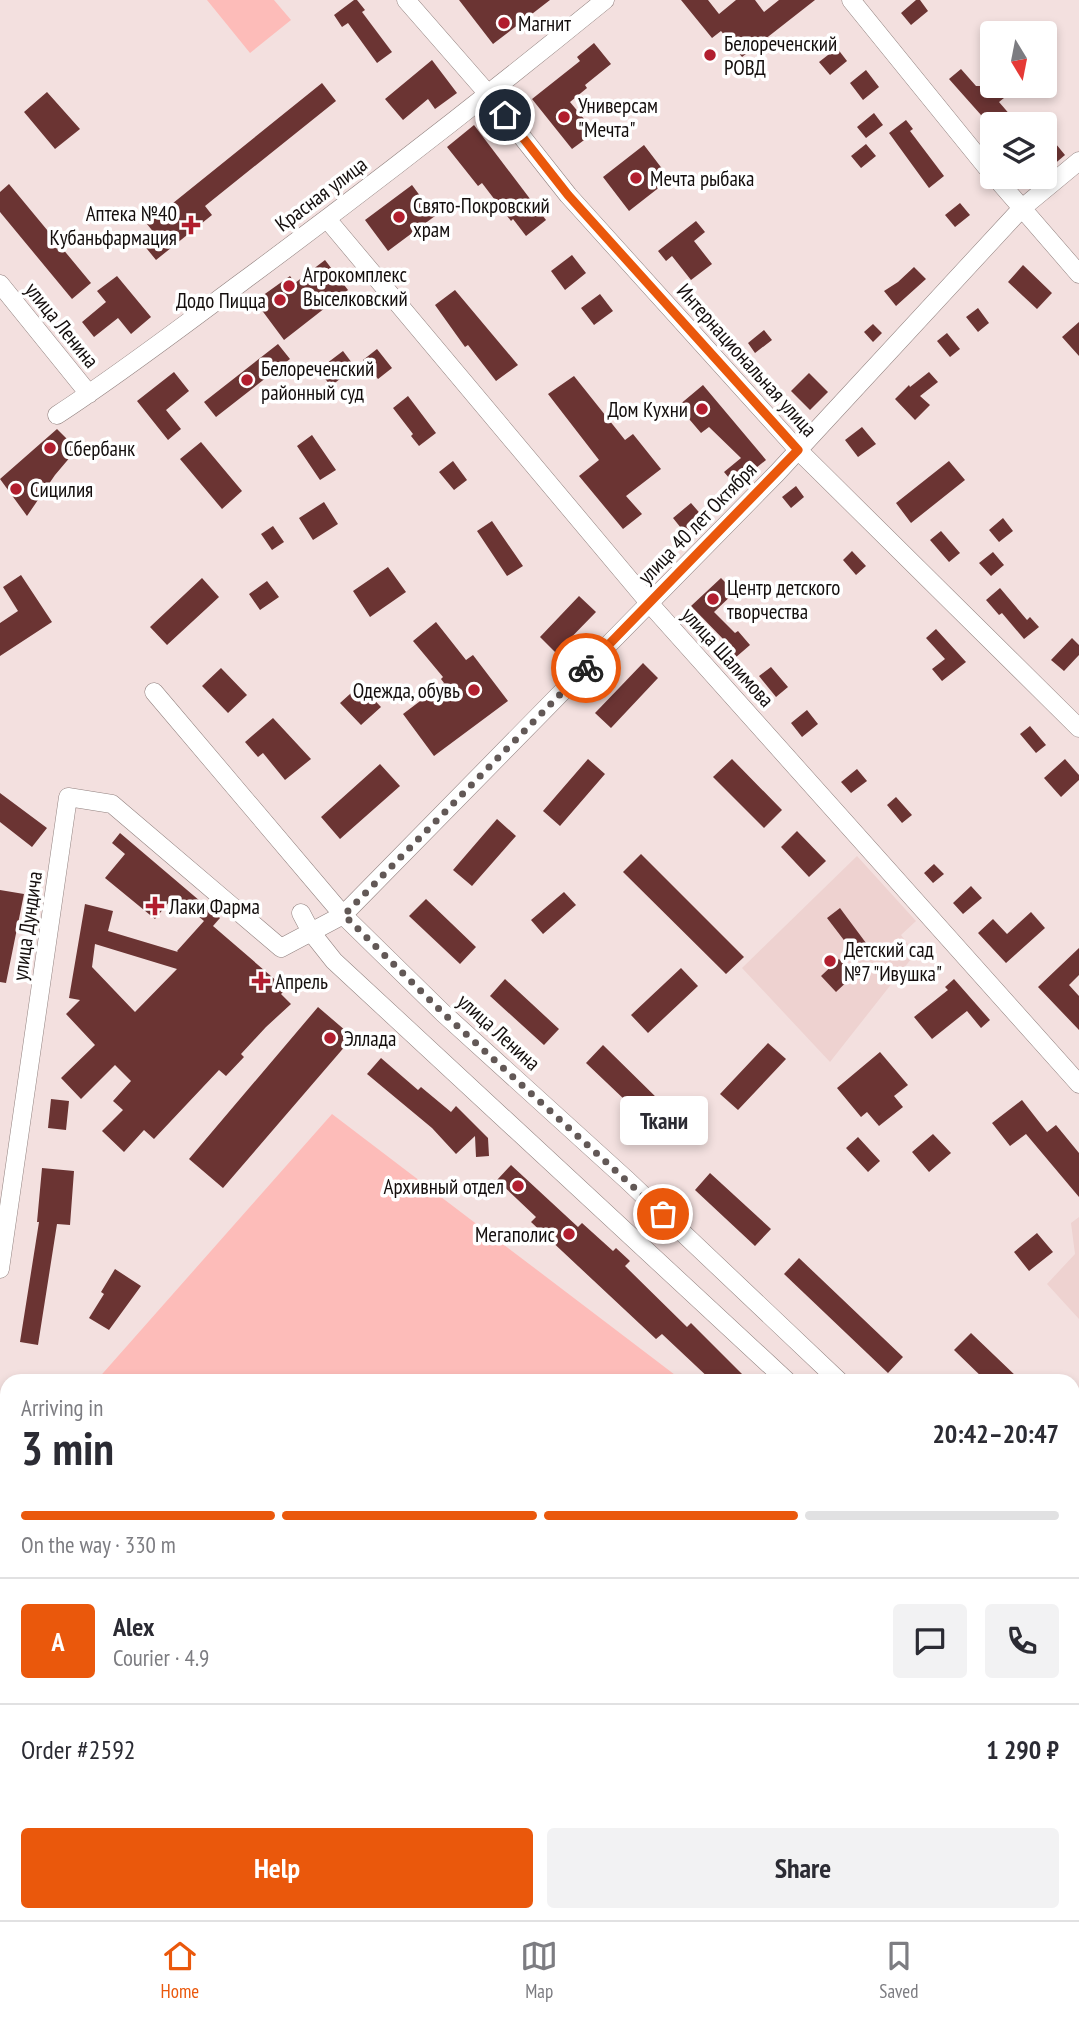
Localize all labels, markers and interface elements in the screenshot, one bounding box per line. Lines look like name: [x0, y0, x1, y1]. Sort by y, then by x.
place label: Магнит: [518, 10, 571, 37]
marker: Магнит: [496, 15, 512, 31]
north arrow: [980, 21, 1057, 98]
map controls: [980, 21, 1057, 189]
place label: Белореченский РОВД: [724, 30, 837, 81]
marker: Белореченский РОВД: [702, 47, 718, 63]
pin: [475, 85, 535, 145]
place label: Универсам "Мечта": [578, 92, 658, 143]
icon: home: [486, 96, 524, 134]
marker: Универсам "Мечта": [556, 109, 572, 125]
button: layers: [980, 112, 1057, 189]
street label: Красная улица: [270, 151, 372, 237]
place label: Мечта рыбака: [650, 165, 754, 192]
marker: Мечта рыбака: [628, 170, 644, 186]
place label: Свято-Покровский храм: [413, 192, 550, 243]
place label: Аптека №40 Кубаньфармация: [49, 200, 177, 251]
marker: Свято-Покровский храм: [391, 209, 407, 225]
marker: Аптека №40 Кубаньфармация: [183, 217, 199, 233]
place label: Агрокомплекс Выселковский: [303, 261, 408, 312]
street label: улица Ленина: [19, 277, 105, 373]
marker: Агрокомплекс Выселковский: [281, 278, 297, 294]
street label: Интернациональная улица: [671, 278, 823, 442]
place label: Додо Пицца: [176, 287, 266, 314]
marker: Додо Пицца: [272, 292, 288, 308]
place label: Белореченский районный суд: [261, 355, 374, 406]
marker: Белореченский районный суд: [239, 372, 255, 388]
place label: Дом Кухни: [607, 396, 688, 423]
marker: Дом Кухни: [694, 401, 710, 417]
place label: Сбербанк: [64, 435, 135, 462]
marker: Сбербанк: [42, 440, 58, 456]
street label: улица 40 лет Октября: [632, 456, 762, 590]
place label: Сицилия: [30, 476, 93, 503]
marker: Сицилия: [8, 481, 24, 497]
place label: Центр детского творчества: [727, 574, 840, 625]
marker: Центр детского творчества: [705, 591, 721, 607]
street label: улица Шалимова: [676, 601, 780, 713]
courier: [551, 633, 621, 703]
icon: bike: [567, 649, 605, 687]
place label: Одежда, обувь: [353, 677, 460, 704]
marker: Одежда, обувь: [466, 682, 482, 698]
street label: улица Дундича: [6, 870, 48, 982]
place label: Лаки Фарма: [168, 893, 260, 920]
marker: Лаки Фарма: [147, 898, 163, 914]
place label: Детский сад №7 "Ивушка": [844, 936, 942, 987]
marker: Детский сад №7 "Ивушка": [822, 953, 838, 969]
place label: Апрель: [275, 968, 328, 995]
marker: Апрель: [253, 973, 269, 989]
street label: улица Ленина: [452, 988, 546, 1076]
place label: Эллада: [344, 1025, 396, 1052]
marker: Эллада: [322, 1030, 338, 1046]
callout: Ткани: [619, 1095, 707, 1144]
text: Ткани: [640, 1106, 688, 1135]
place label: Архивный отдел: [384, 1173, 504, 1200]
marker: Архивный отдел: [510, 1178, 526, 1194]
pin: [633, 1184, 693, 1244]
icon: bag: [644, 1195, 682, 1233]
place label: Мегаполис: [475, 1221, 556, 1248]
marker: Мегаполис: [561, 1226, 577, 1242]
text: Arriving in: [21, 1393, 103, 1422]
text: 20:42–20:47: [932, 1417, 1059, 1450]
text: 3 min: [21, 1418, 114, 1478]
text: On the way · 330 m: [21, 1530, 176, 1559]
button: chat: [893, 1604, 967, 1678]
button: phone: [985, 1604, 1059, 1678]
text: Alex: [113, 1610, 154, 1643]
text: A: [51, 1625, 65, 1658]
text: Courier · 4.9: [113, 1643, 209, 1672]
text: Order #2592: [21, 1733, 136, 1766]
text: 1 290 ₽: [986, 1733, 1059, 1766]
button: Help: [21, 1828, 533, 1908]
button: Share: [547, 1828, 1059, 1908]
tab: Home: [161, 1937, 199, 2003]
tab: Map: [520, 1937, 558, 2003]
tab: Saved: [879, 1937, 918, 2003]

